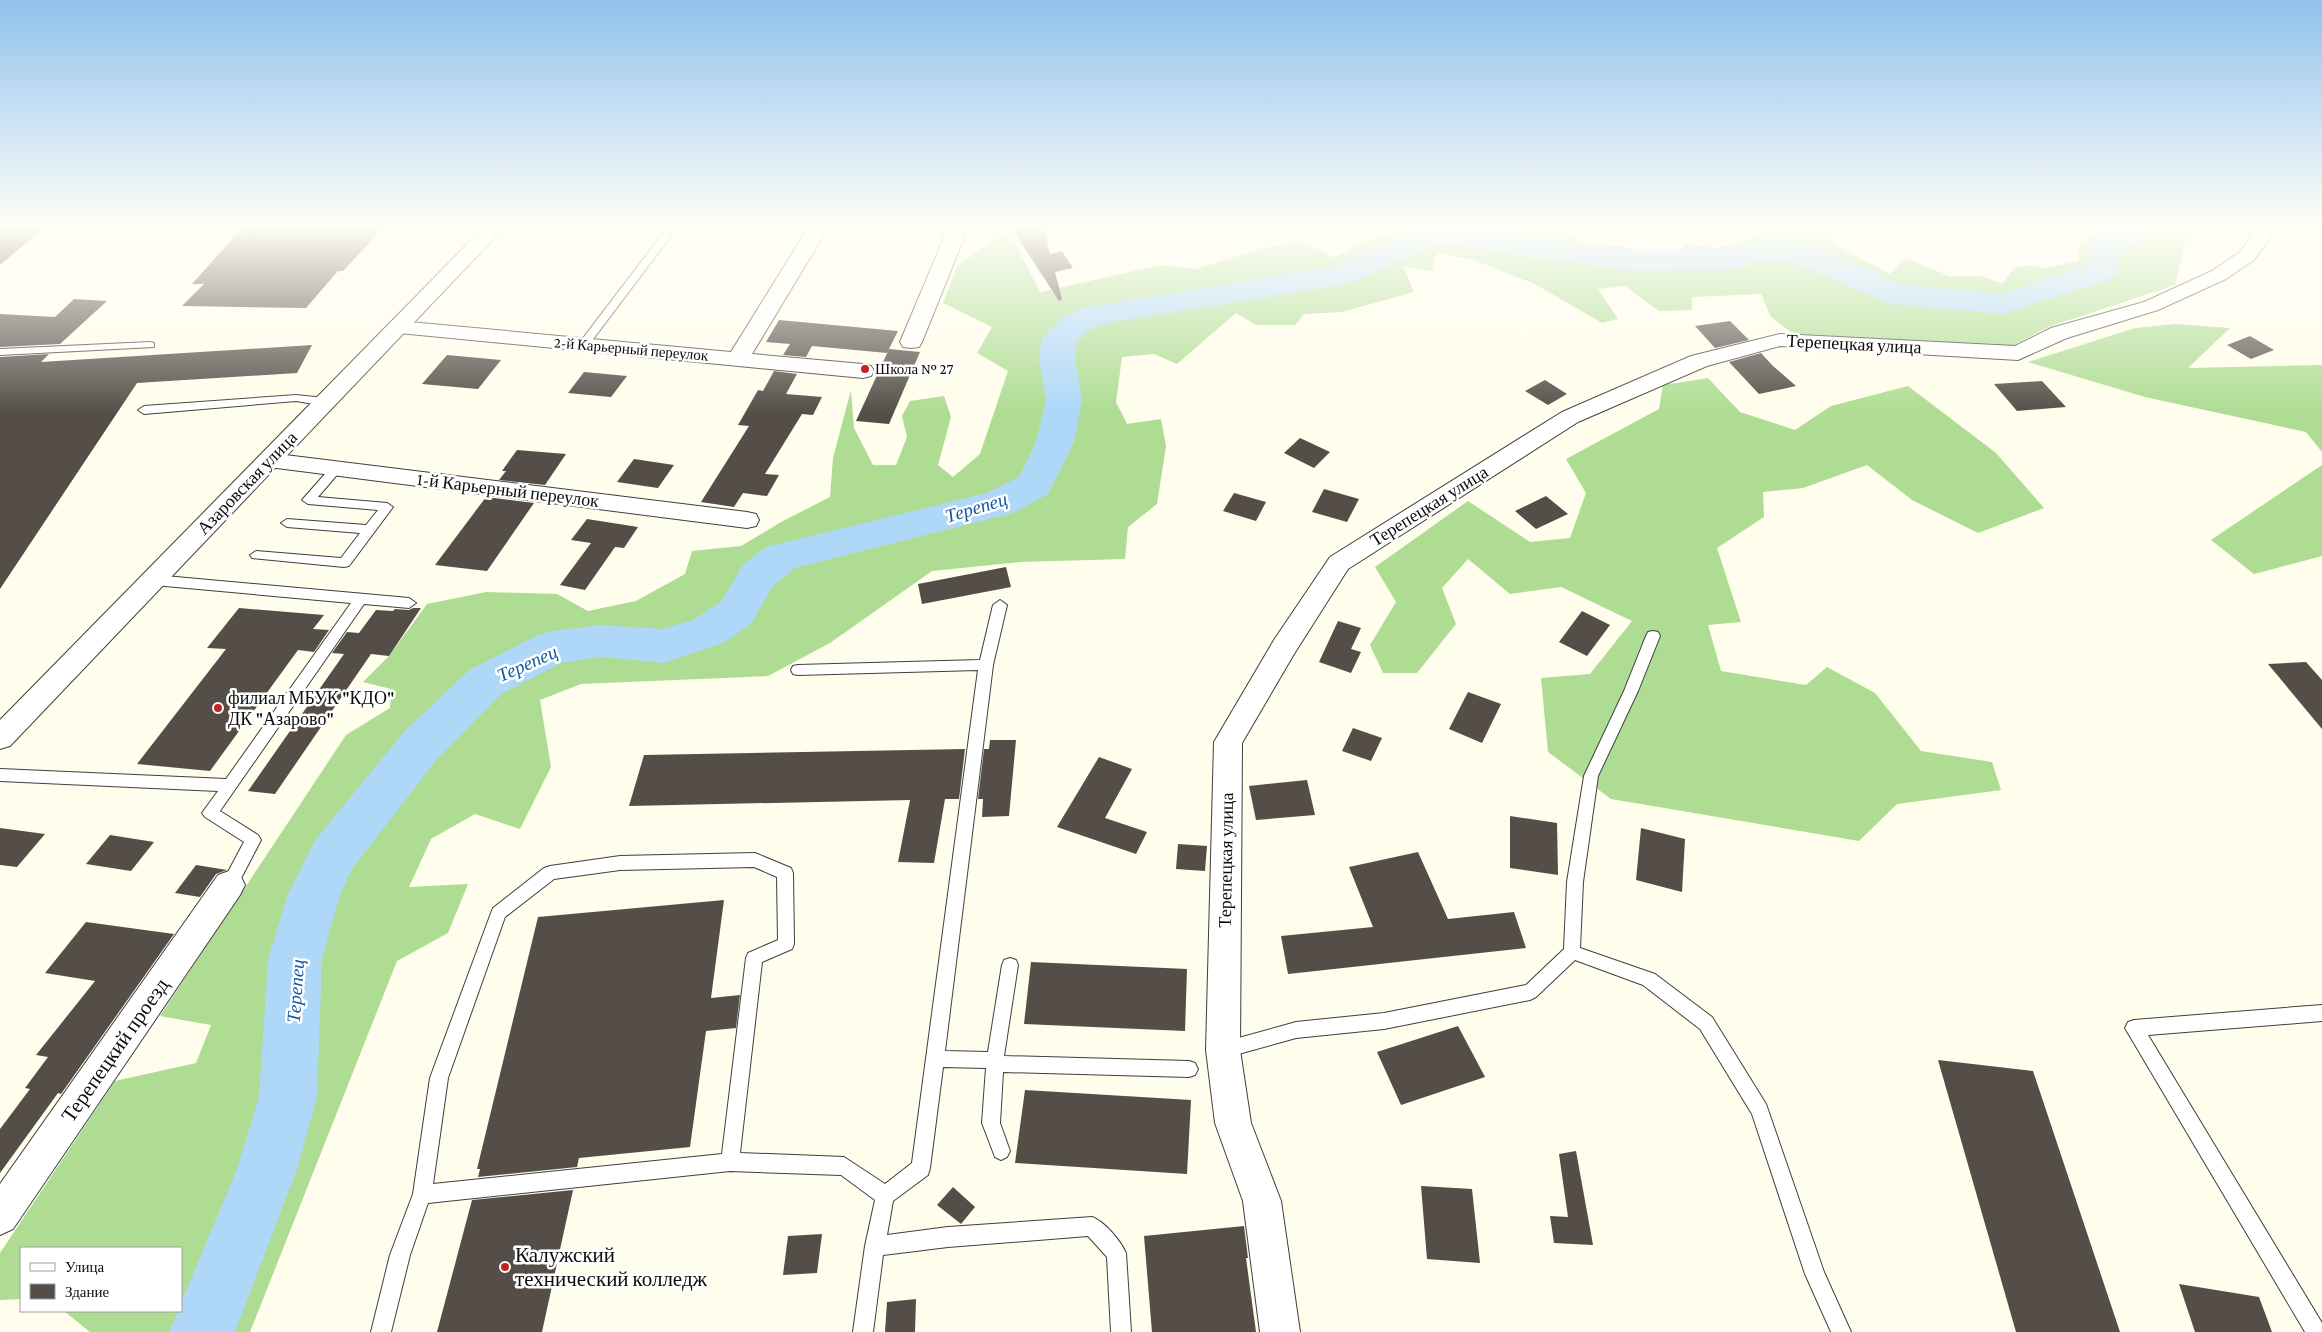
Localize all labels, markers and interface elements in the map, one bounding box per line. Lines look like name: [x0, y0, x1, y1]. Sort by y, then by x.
street label: Терепецкая улица: [1786, 330, 1922, 358]
street label: 2-й Карьерный переулок: [553, 334, 710, 364]
place label: Школа № 27: [875, 361, 953, 377]
marker: Школа № 27: [859, 363, 871, 375]
street label: Азаровская улица: [193, 427, 301, 539]
street label: Терепецкая улица: [1366, 462, 1492, 550]
street label: 1-й Карьерный переулок: [416, 469, 600, 511]
water label: Терепец: [943, 488, 1010, 527]
water label: Терепец: [494, 641, 561, 686]
place label: филиал МБУК "КДО" ДК "Азарово": [228, 688, 394, 729]
marker: филиал МБУК "КДО" ДК "Азарово": [212, 702, 224, 714]
street label: Терепецкая улица: [1215, 792, 1237, 928]
water label: Терепец: [283, 959, 308, 1024]
street label: Терепецкий проезд: [56, 973, 174, 1127]
place label: Калужский технический колледж: [515, 1243, 708, 1291]
legend: [20, 1247, 182, 1312]
text: Улица: [65, 1259, 104, 1275]
marker: Калужский технический колледж: [499, 1261, 511, 1273]
text: Здание: [65, 1284, 109, 1300]

